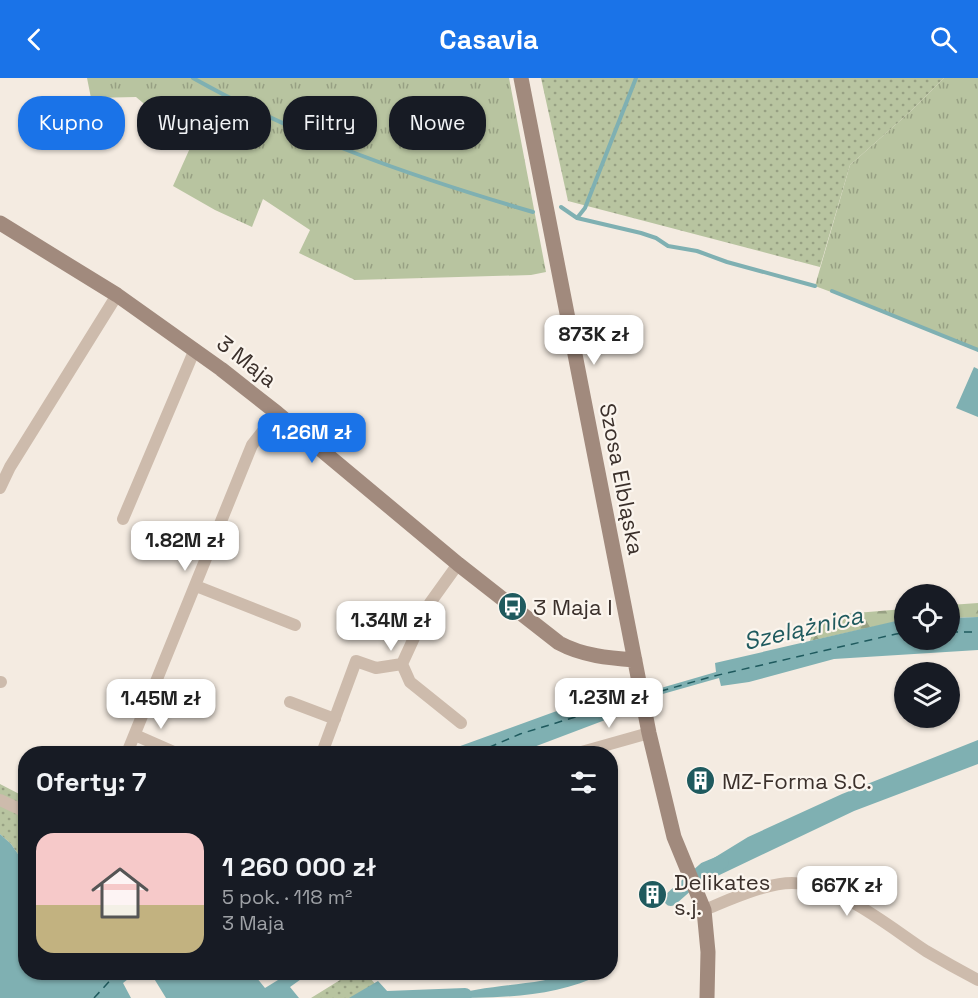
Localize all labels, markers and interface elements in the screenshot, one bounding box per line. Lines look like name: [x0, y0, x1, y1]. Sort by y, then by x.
text: Casavia: [439, 22, 539, 57]
icon: back: [18, 23, 51, 56]
icon: search: [927, 23, 960, 56]
chip: Kupno: [18, 96, 125, 150]
chip: Wynajem: [137, 96, 271, 150]
chip: Filtry: [283, 96, 377, 150]
chip: Nowe: [389, 96, 486, 150]
pin: 873K zł: [539, 315, 649, 366]
text: 873K zł: [558, 321, 630, 347]
street label: 3 Maja: [211, 329, 283, 393]
street label: Szosa Elbląska: [594, 401, 650, 557]
pin: 1.26M zł: [250, 413, 374, 464]
text: 1.26M zł: [272, 419, 352, 445]
pin: 1.82M zł: [123, 521, 247, 572]
text: 1.82M zł: [145, 527, 225, 553]
map controls: [894, 584, 960, 728]
button: locate: [894, 584, 960, 650]
bus stop icon: 3 Maja I: [496, 591, 528, 623]
place label: 3 Maja I: [533, 593, 613, 621]
water label: Szelążnica: [740, 599, 866, 657]
pin: 1.34M zł: [329, 601, 453, 652]
text: 1.34M zł: [350, 607, 432, 633]
button: layers: [894, 662, 960, 728]
pin: 1.23M zł: [547, 678, 671, 729]
pin: 1.45M zł: [99, 679, 223, 730]
text: 1.23M zł: [569, 684, 649, 710]
text: 1.45M zł: [121, 685, 201, 711]
text: Oferty: 7: [36, 765, 146, 799]
building icon: MZ-Forma S.C.: [685, 765, 717, 797]
icon: filters: [567, 766, 600, 799]
place label: MZ-Forma S.C.: [722, 767, 872, 795]
text: 1 260 000 zł: [222, 850, 377, 884]
icon: home: [84, 857, 156, 929]
pin: 667K zł: [792, 866, 902, 917]
place label: Delikates s.j.: [674, 868, 770, 921]
text: 667K zł: [811, 872, 883, 898]
building icon: Delikates s.j.: [637, 879, 669, 911]
text: 5 pok. · 118 m²: [222, 884, 352, 910]
text: 3 Maja: [222, 910, 284, 936]

